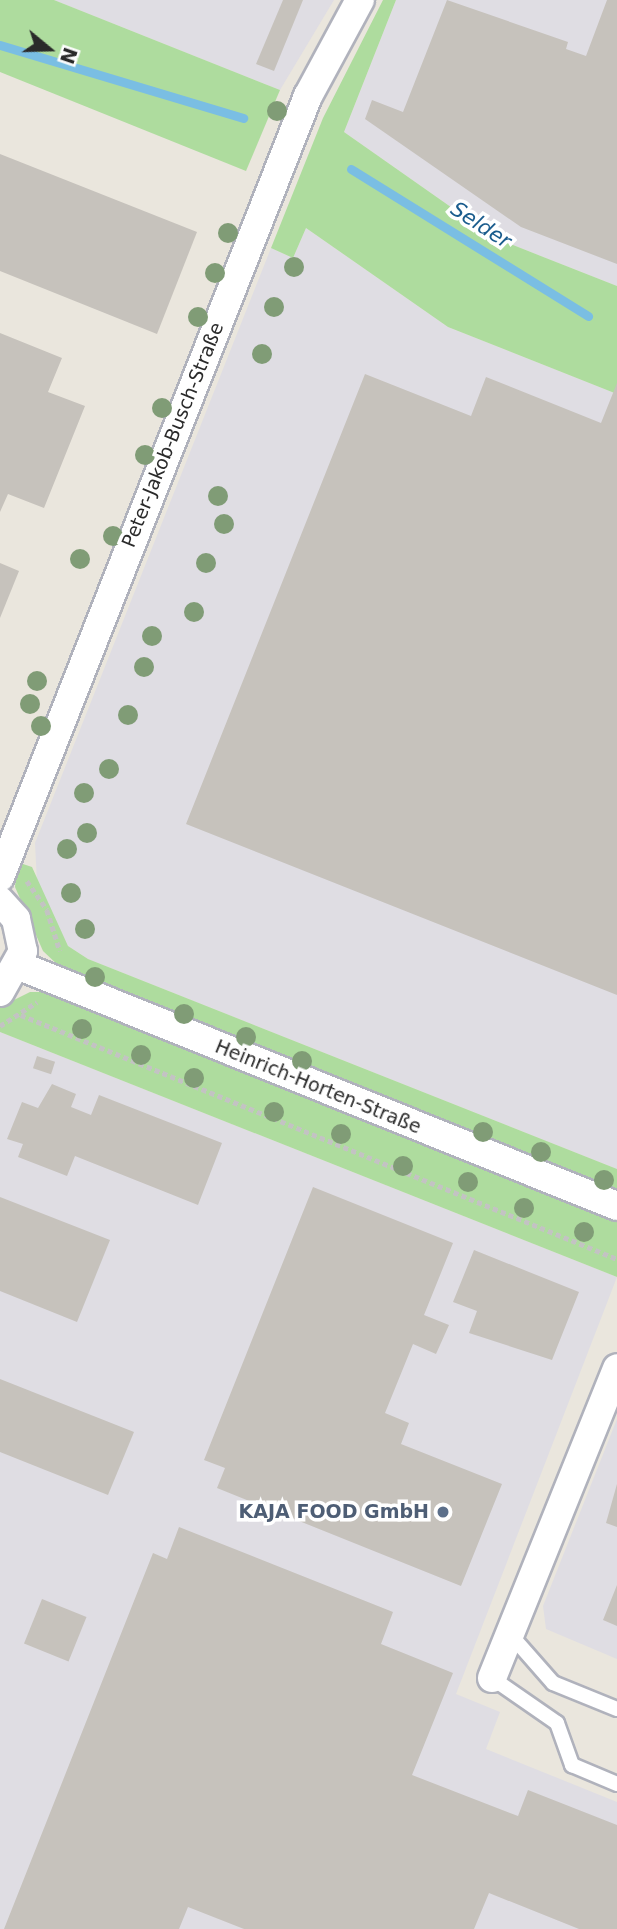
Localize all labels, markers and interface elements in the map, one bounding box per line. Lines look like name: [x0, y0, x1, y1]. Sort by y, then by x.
north arrow: [14, 14, 84, 84]
text: N: [56, 45, 82, 67]
water label: Selder: [446, 196, 516, 254]
street label: Peter-Jakob-Busch-Straße: [117, 319, 229, 551]
street label: Heinrich-Horten-Straße: [212, 1035, 424, 1139]
place label: KAJA FOOD GmbH: [239, 1501, 429, 1523]
marker: KAJA FOOD GmbH: [435, 1504, 451, 1520]

